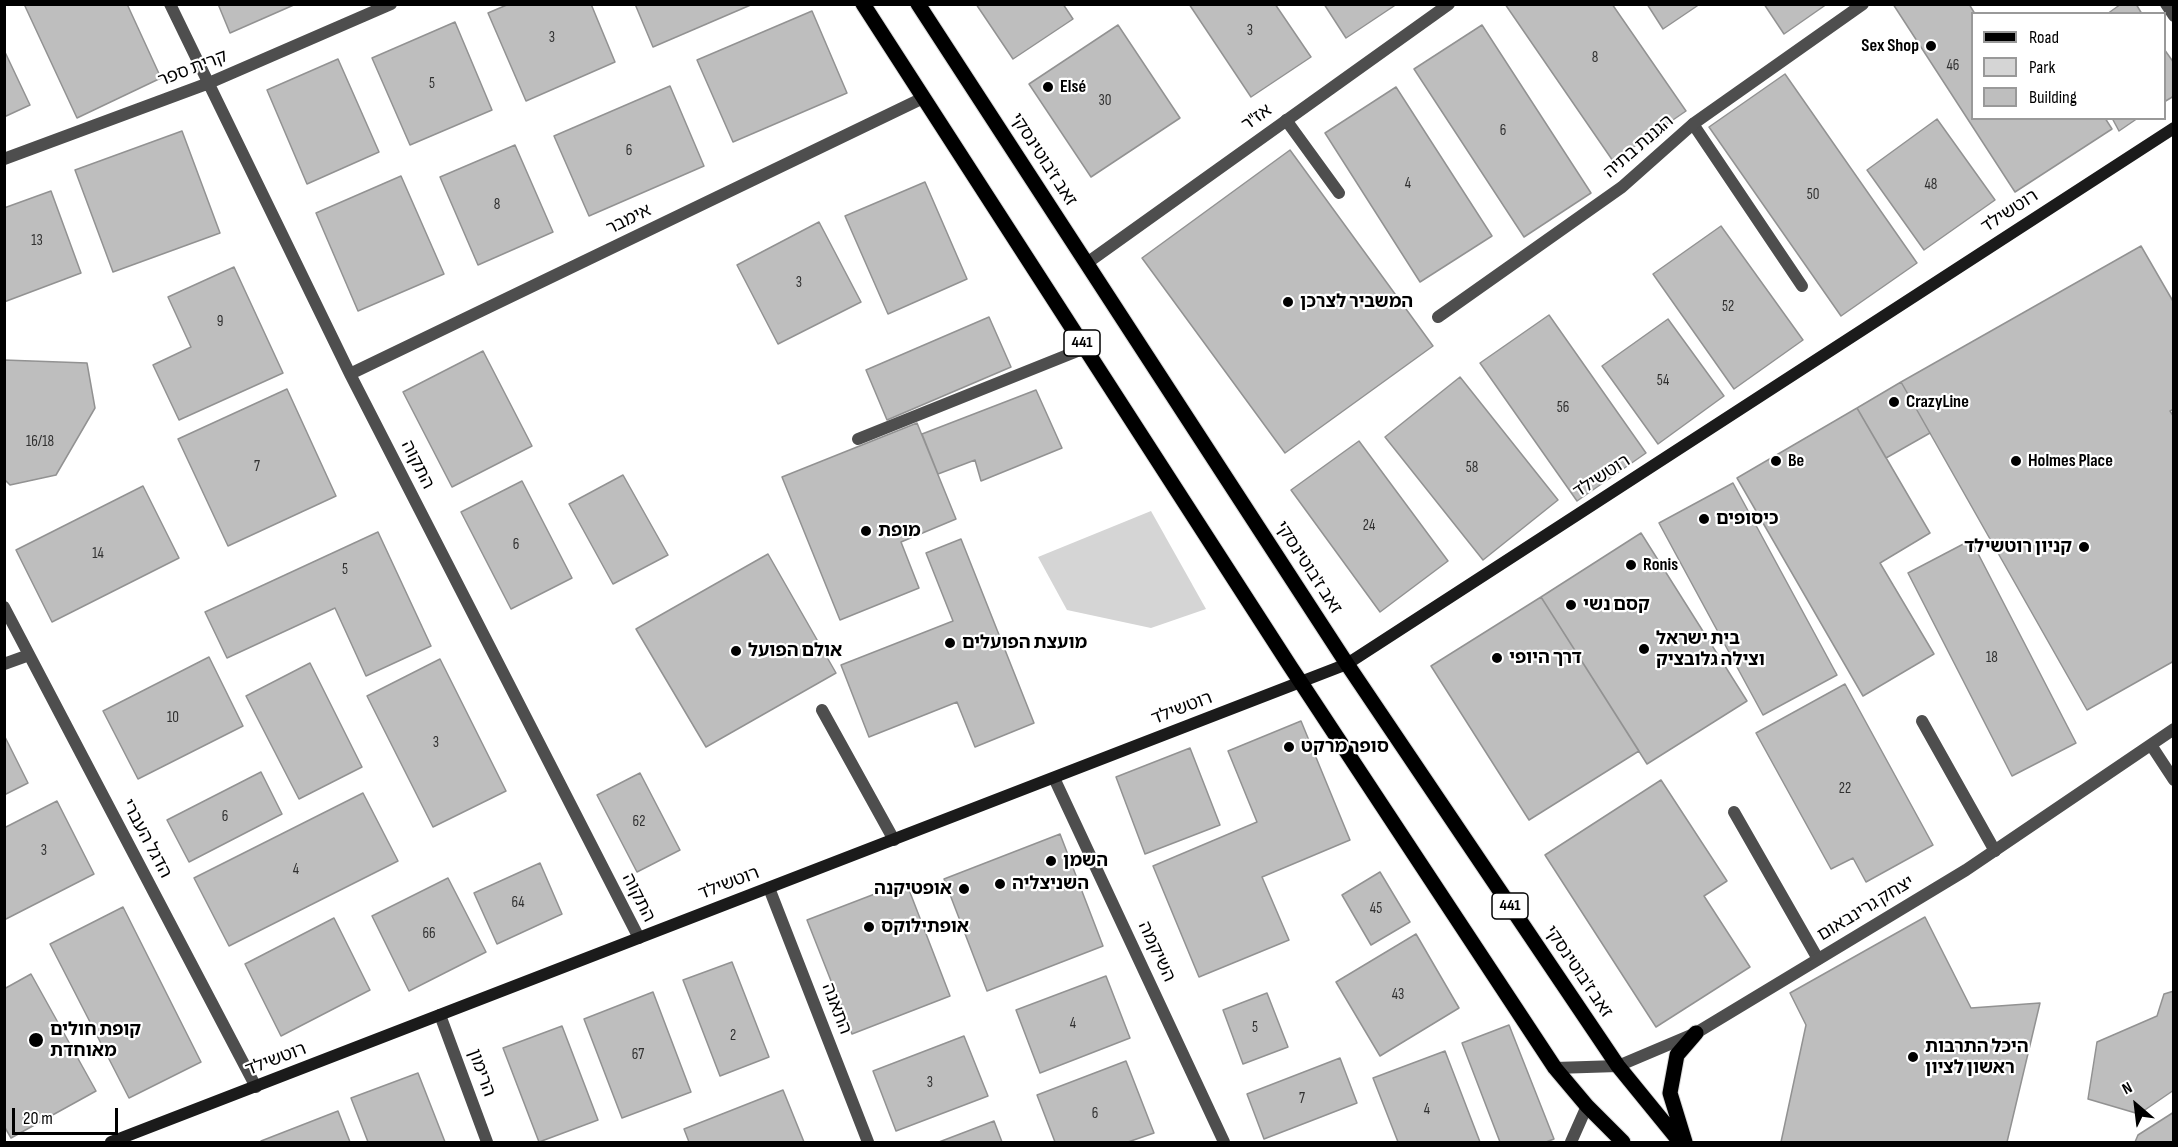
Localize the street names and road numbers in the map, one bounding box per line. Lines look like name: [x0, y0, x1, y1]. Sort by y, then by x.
street label: קרית ספר: [155, 46, 231, 92]
street label: אז"ר: [1238, 100, 1276, 136]
street label: זאב ז'בוטינסקי: [1005, 110, 1081, 210]
street label: הגננת בתיה: [1600, 111, 1678, 183]
street label: רוטשילד: [1977, 186, 2043, 238]
street label: אימבר: [603, 200, 655, 240]
road number: 441: [1064, 330, 1100, 356]
street label: התקוה: [396, 437, 438, 493]
street label: רוטשילד: [1569, 451, 1635, 503]
street label: זאב ז'בוטינסקי: [1270, 518, 1346, 618]
street label: רוטשילד: [1148, 688, 1216, 730]
street label: הדגל העברי: [116, 796, 176, 882]
street label: רוטשילד: [695, 863, 763, 905]
street label: התקוה: [617, 870, 659, 926]
street label: יצחק גרינבאום: [1814, 872, 1918, 946]
road number: 441: [1492, 893, 1528, 919]
street label: השיקמה: [1133, 918, 1179, 986]
street label: זאב ז'בוטינסקי: [1539, 922, 1617, 1022]
street label: התאנה: [816, 980, 856, 1038]
street label: רוטשילד: [242, 1039, 310, 1081]
street label: הרימון: [462, 1046, 500, 1100]

